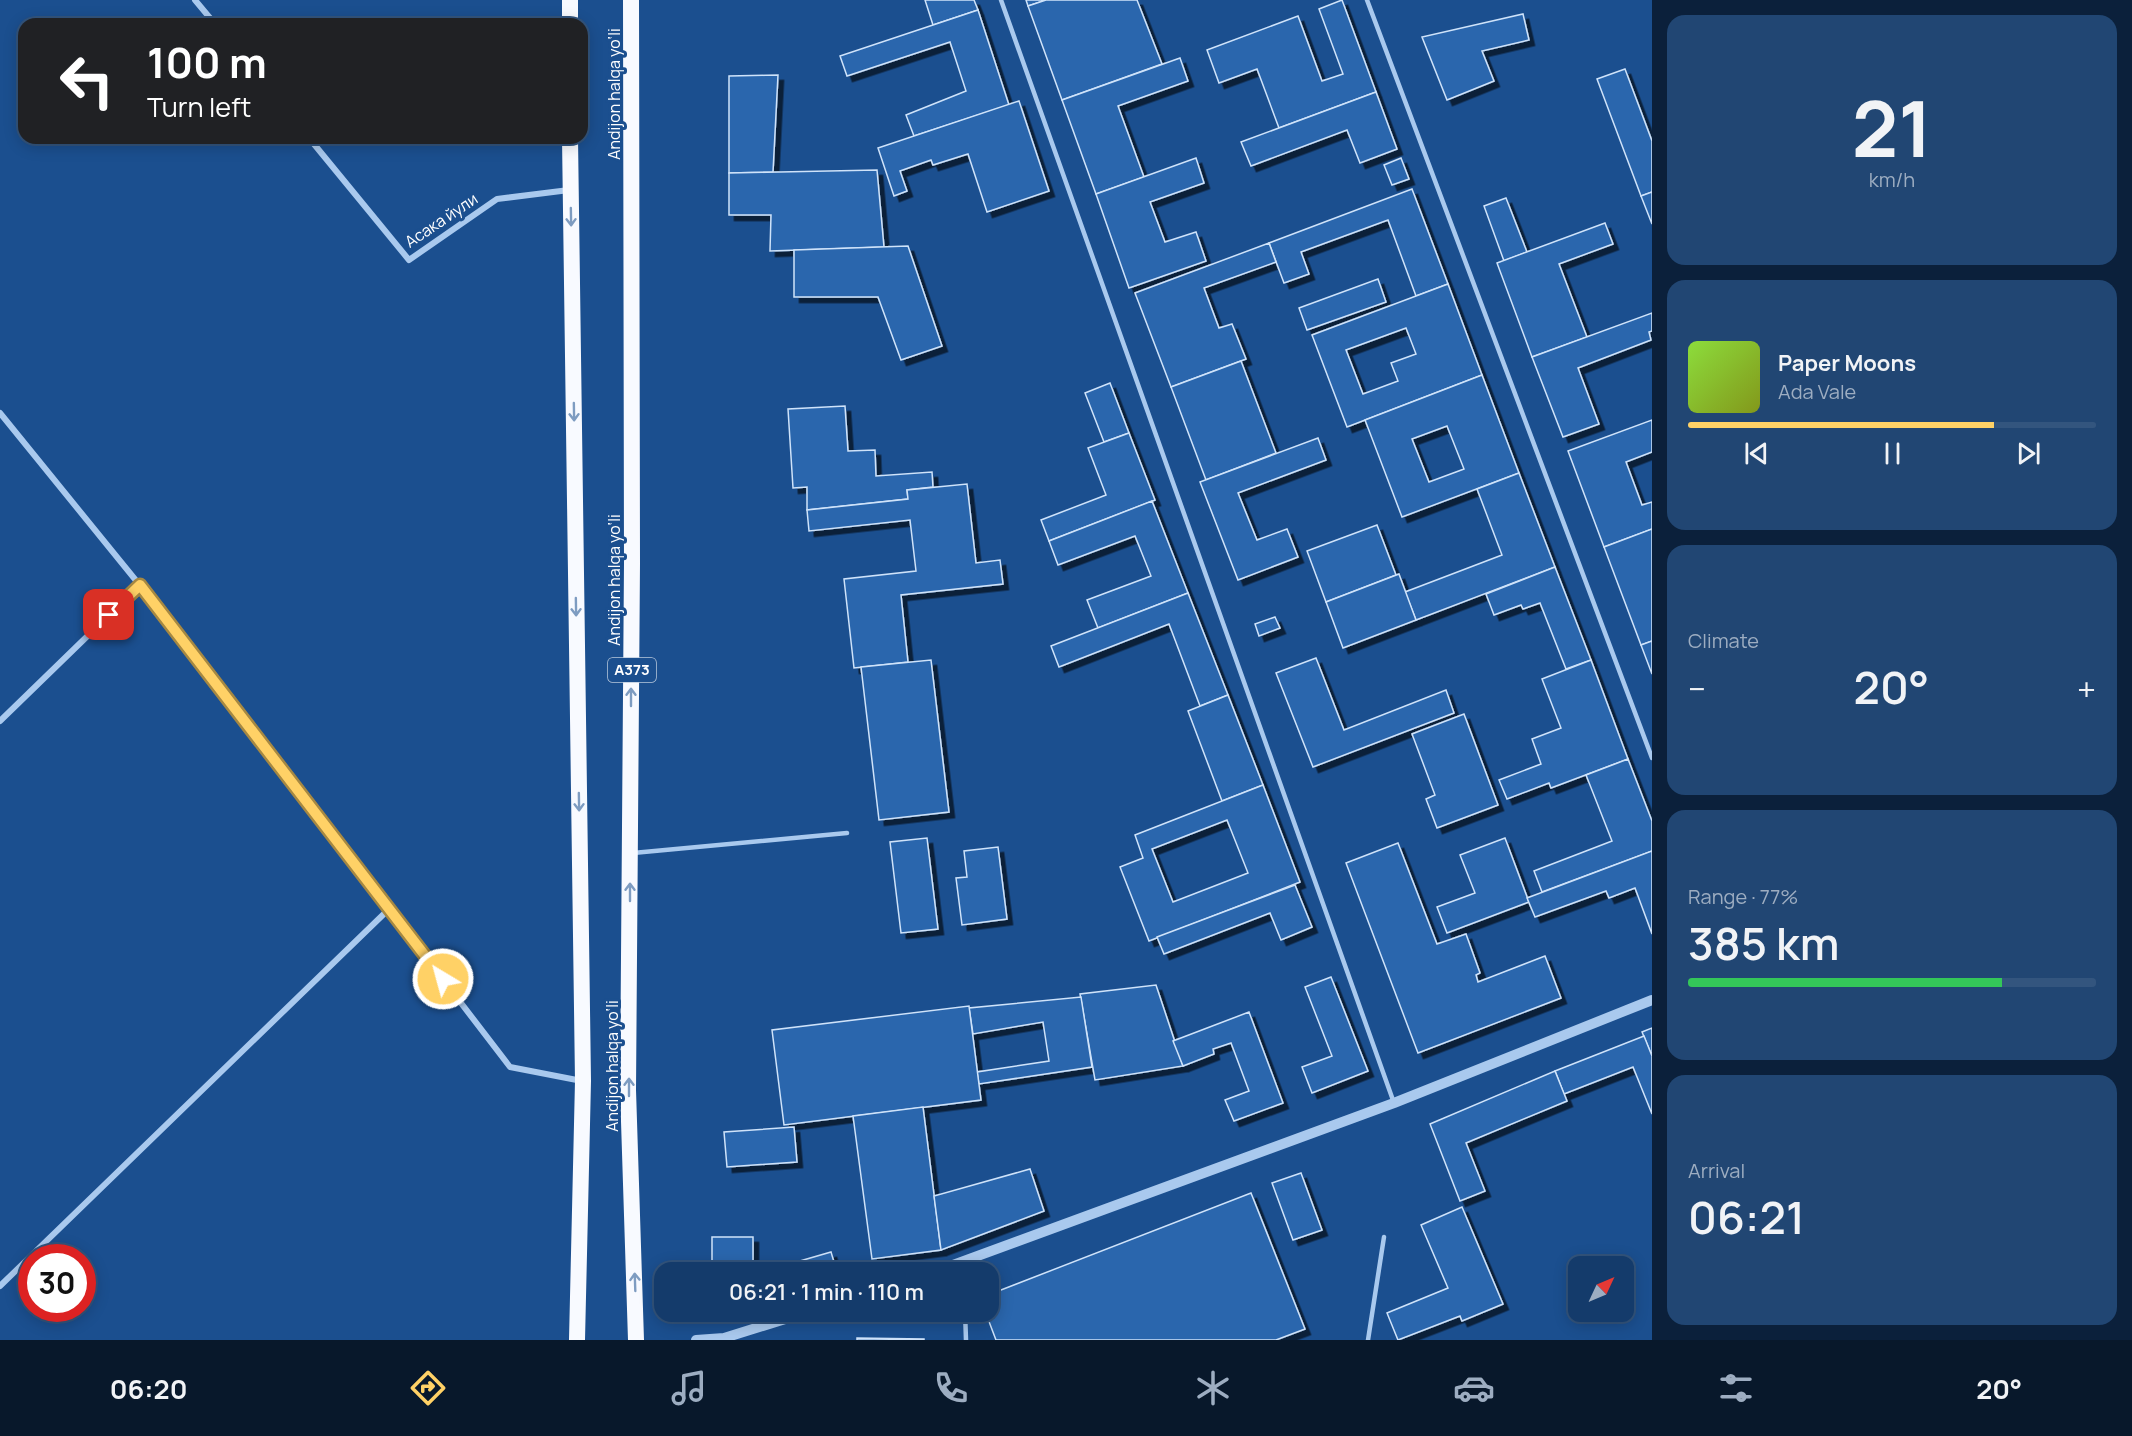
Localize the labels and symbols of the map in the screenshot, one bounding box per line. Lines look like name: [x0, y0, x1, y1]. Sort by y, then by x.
street label: Andijon halqa yo‘li: [603, 28, 625, 160]
street label: Асака йули: [400, 188, 482, 252]
one-way arrow: [565, 207, 577, 227]
one-way arrow: [568, 402, 579, 422]
street label: Andijon halqa yo‘li: [603, 514, 625, 646]
pin: [83, 589, 134, 640]
one-way arrow: [571, 597, 582, 617]
road number: A373: [608, 658, 656, 682]
one-way arrow: [625, 687, 637, 707]
one-way arrow: [573, 792, 585, 812]
one-way arrow: [624, 882, 636, 902]
position arrow: [411, 947, 475, 1011]
street label: Andijon halqa yo‘li: [601, 1000, 623, 1132]
one-way arrow: [623, 1077, 634, 1097]
speed limit sign: 30: [18, 1244, 96, 1322]
north arrow: [1568, 1256, 1634, 1322]
one-way arrow: [629, 1272, 640, 1292]

